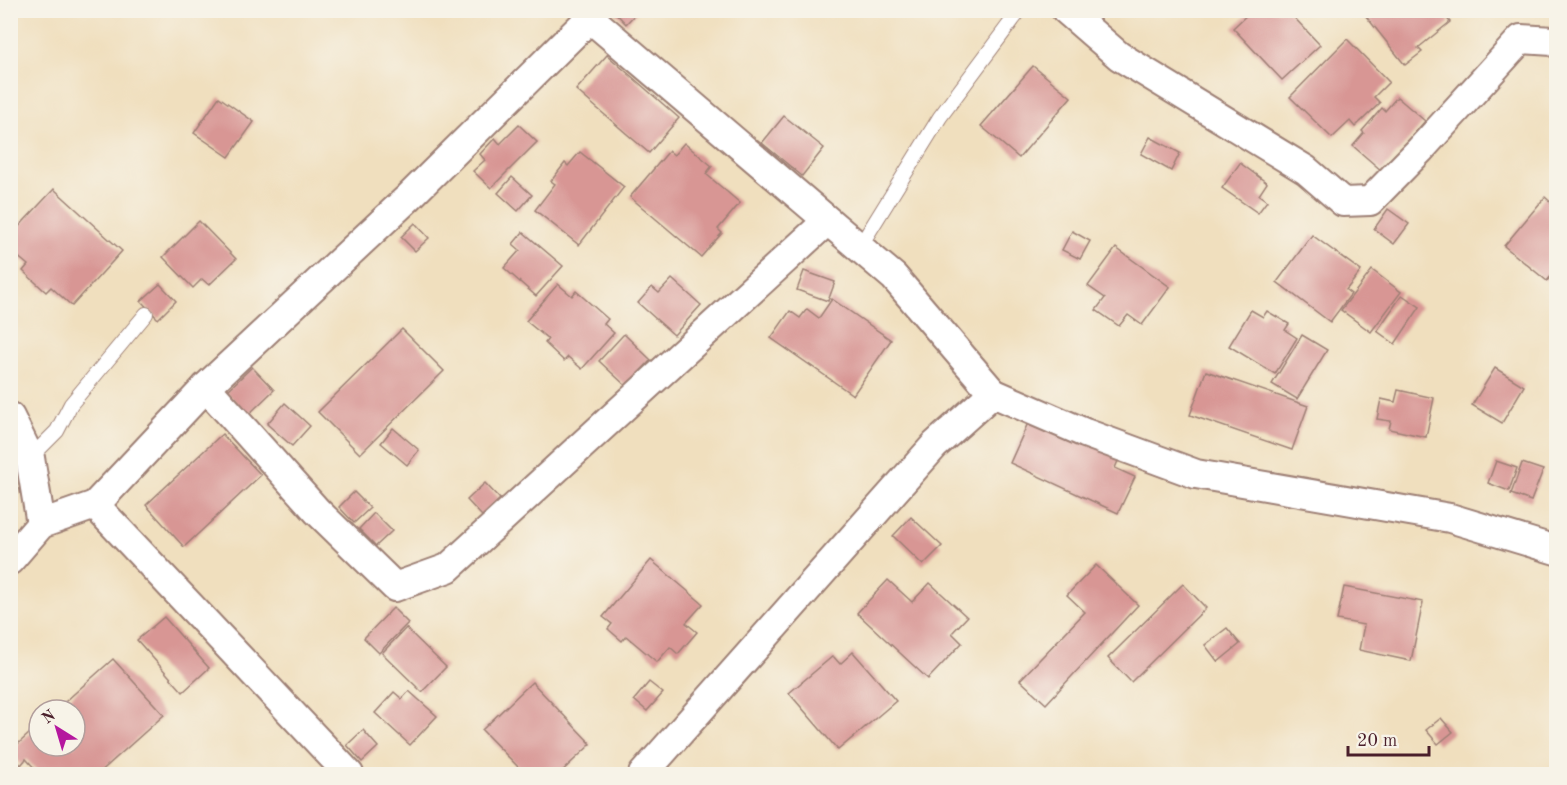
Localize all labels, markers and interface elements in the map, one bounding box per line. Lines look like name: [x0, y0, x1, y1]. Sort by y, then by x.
north arrow: [27, 698, 87, 758]
text: N: [39, 707, 59, 728]
scale bar: [1348, 719, 1429, 757]
text: 20 m: [1357, 732, 1397, 750]

